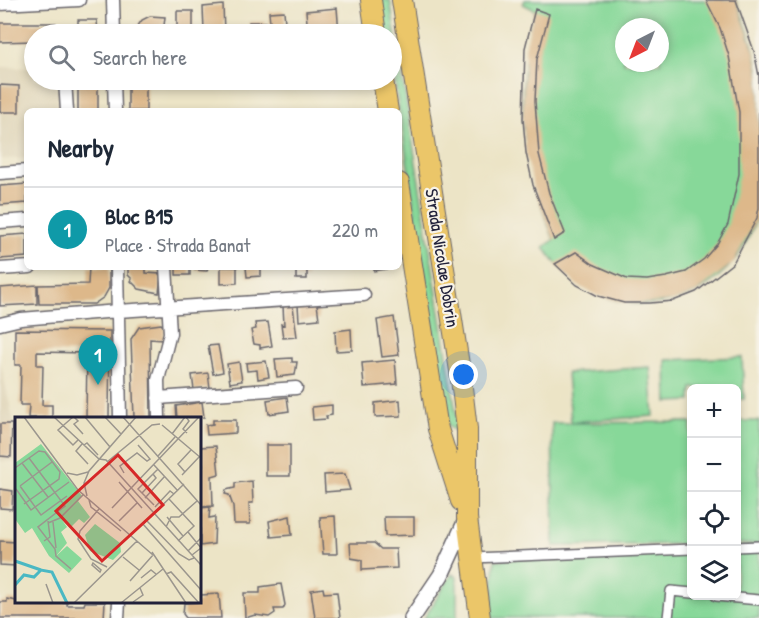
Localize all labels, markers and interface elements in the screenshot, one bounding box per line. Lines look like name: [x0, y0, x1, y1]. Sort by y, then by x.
north arrow: [615, 18, 669, 72]
search box: [24, 24, 402, 90]
icon: search: [45, 41, 78, 74]
text: Search here: [93, 42, 187, 72]
text: Nearby: [48, 130, 114, 165]
street label: Strada Nicolae Dobrin: [419, 187, 466, 329]
text: Bloc B15: [105, 201, 173, 231]
text: 1: [64, 216, 71, 243]
text: 220 m: [332, 216, 378, 243]
text: Place · Strada Banat: [105, 231, 250, 258]
pin: 1: [78, 336, 118, 385]
your location: [449, 360, 478, 389]
map controls: [687, 384, 741, 600]
button: +: [687, 384, 741, 438]
inset map: [15, 417, 201, 603]
button: −: [687, 438, 741, 492]
button: locate: [687, 492, 741, 546]
button: layers: [687, 546, 741, 600]

